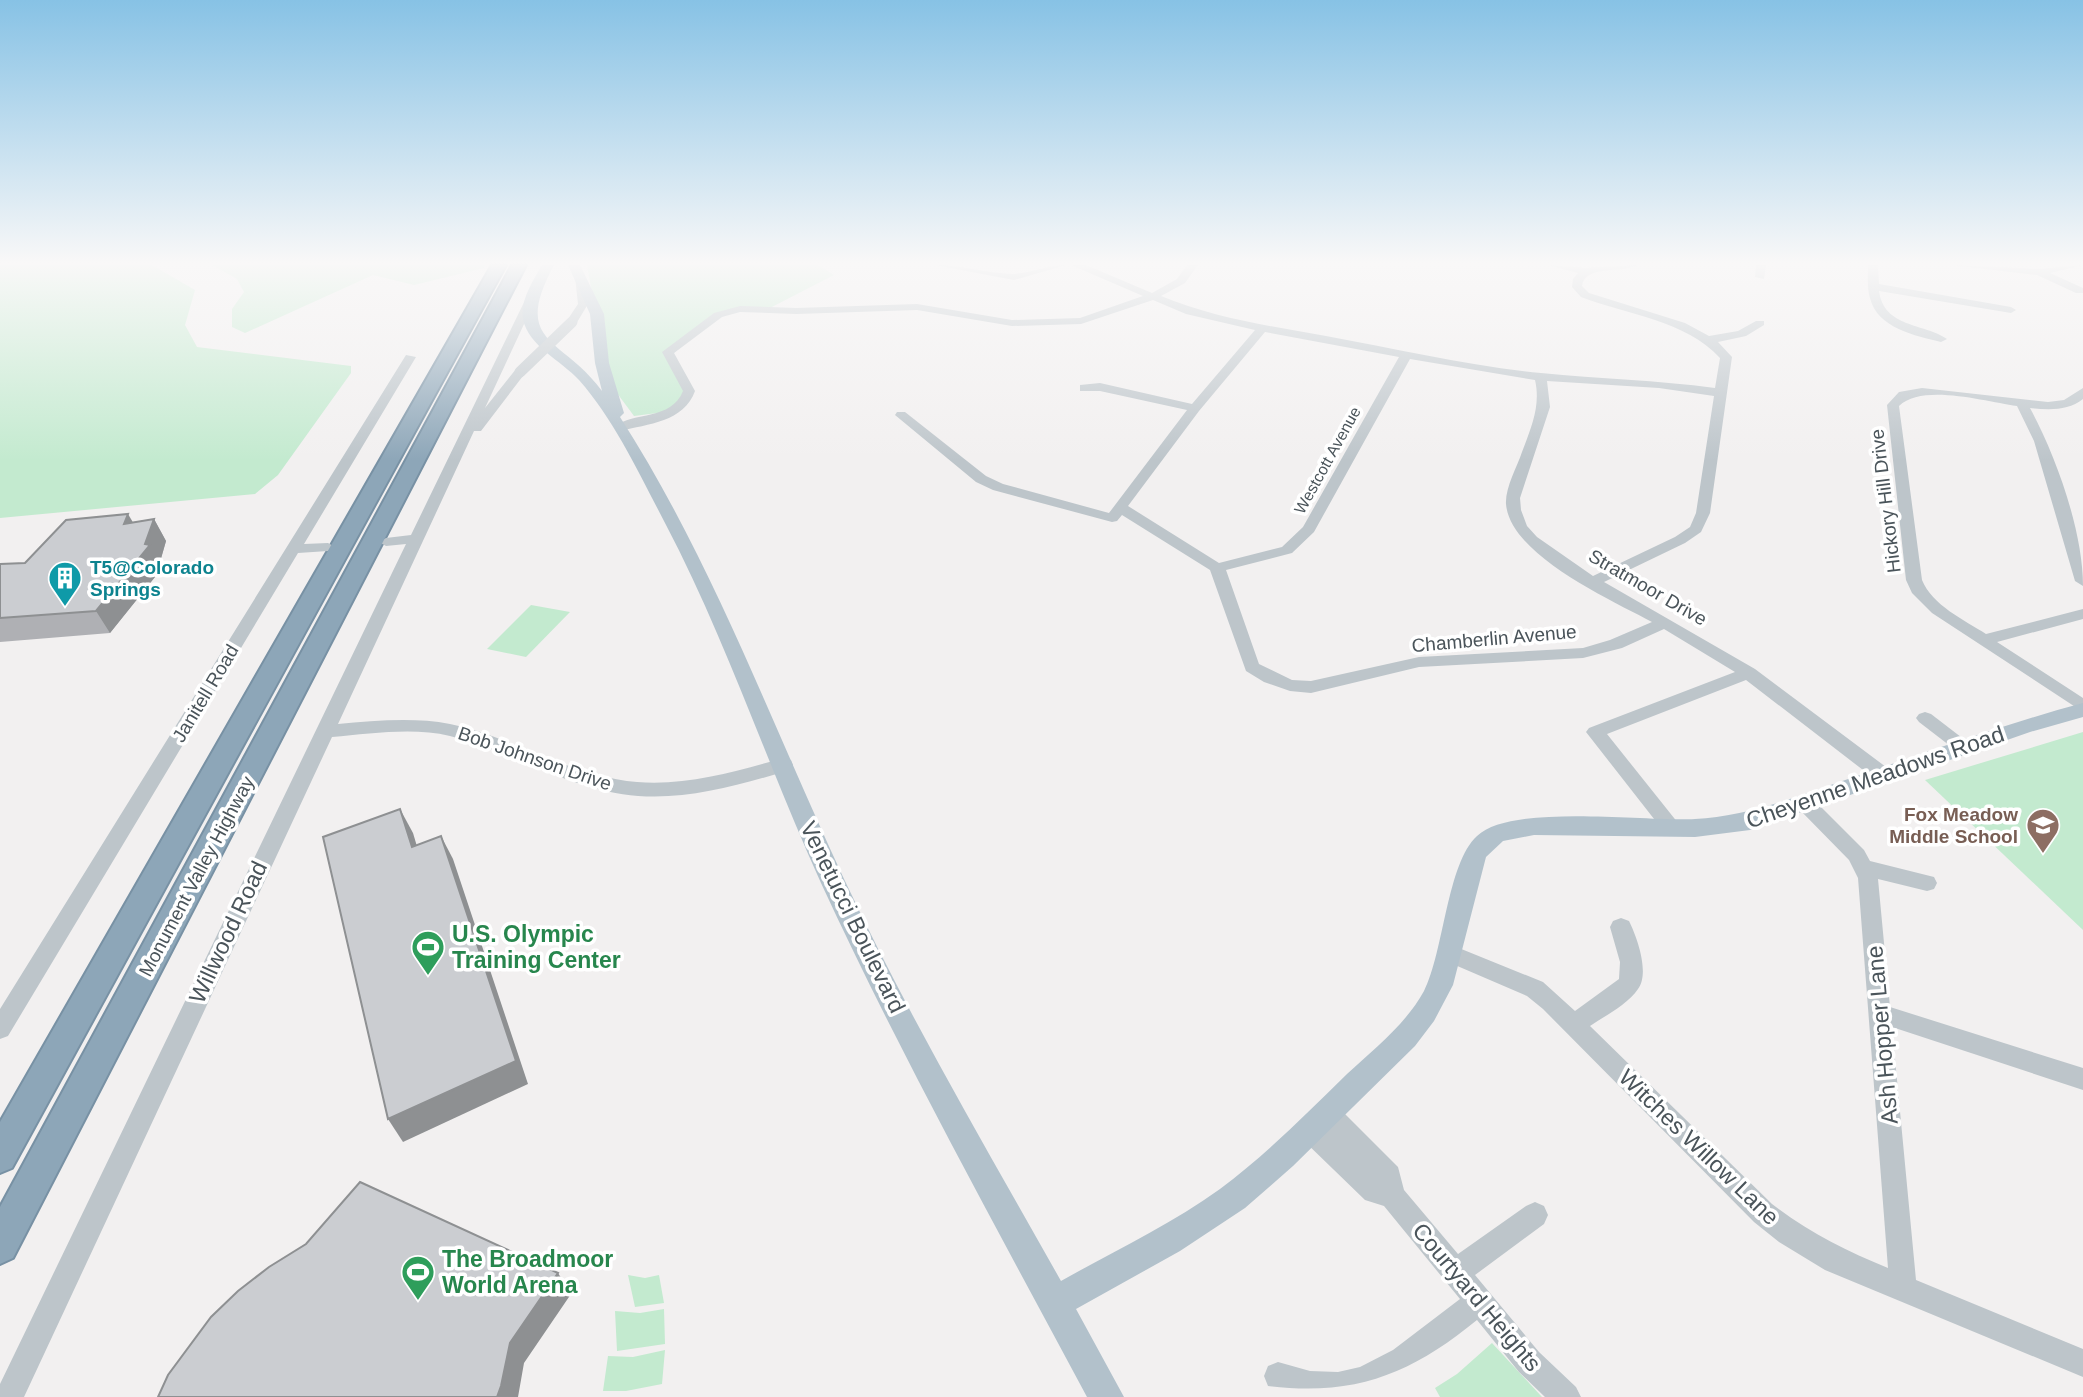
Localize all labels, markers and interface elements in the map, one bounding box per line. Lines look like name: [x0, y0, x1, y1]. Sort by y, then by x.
street label: Westcott Avenue: [1291, 404, 1364, 517]
street label: Hickory Hill Drive: [1866, 428, 1905, 574]
street label: Stratmoor Drive: [1585, 545, 1711, 630]
place label: T5@Colorado Springs: [90, 557, 214, 600]
building icon: T5@Colorado Springs: [46, 559, 84, 608]
street label: Chamberlin Avenue: [1411, 621, 1577, 656]
street label: Janitell Road: [168, 641, 243, 746]
street label: Cheyenne Meadows Road: [1743, 721, 2007, 833]
street label: Bob Johnson Drive: [456, 722, 614, 795]
street label: Monument Valley Highway: [135, 772, 258, 980]
place label: Fox Meadow Middle School: [1889, 804, 2018, 847]
school or university icon: Fox Meadow Middle School: [2024, 806, 2062, 855]
street label: Venetucci Boulevard: [795, 817, 911, 1017]
street label: Willwood Road: [184, 857, 272, 1007]
place label: U.S. Olympic Training Center: [452, 921, 621, 973]
sports icon: U.S. Olympic Training Center: [409, 928, 447, 977]
street label: Ash Hopper Lane: [1861, 945, 1903, 1125]
street label: Witches Willow Lane: [1614, 1064, 1784, 1230]
street label: Courtyard Heights: [1407, 1218, 1547, 1376]
place label: The Broadmoor World Arena: [442, 1246, 613, 1298]
sports icon: The Broadmoor World Arena: [399, 1253, 437, 1302]

